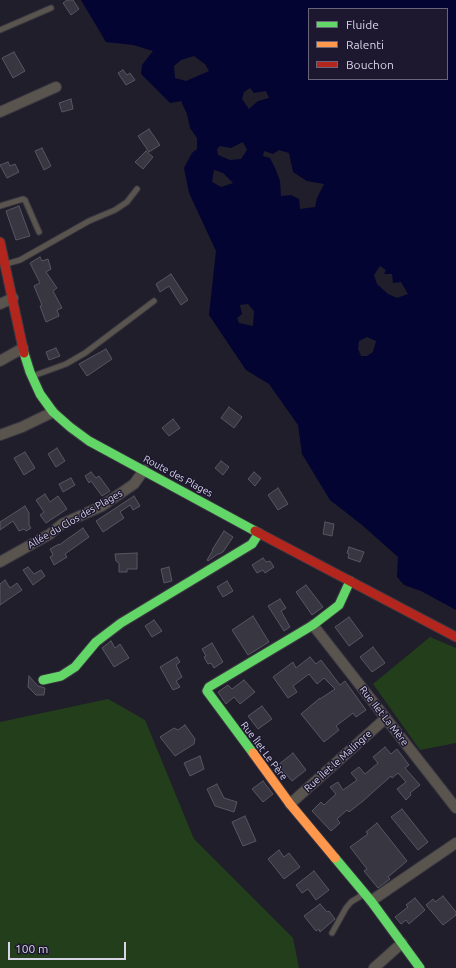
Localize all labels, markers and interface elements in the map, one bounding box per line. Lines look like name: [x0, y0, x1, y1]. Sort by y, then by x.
legend: [308, 8, 448, 80]
text: Fluide: [346, 18, 379, 31]
text: Ralenti: [346, 38, 384, 51]
text: Bouchon: [346, 58, 394, 71]
street label: Route des Plages: [141, 453, 215, 499]
street label: Allée du Clos des Plages: [25, 487, 125, 551]
street label: Rue Ilet La Mère: [357, 684, 411, 748]
street label: Rue Îlet Le Père: [238, 719, 290, 783]
street label: Rue Îlet le Malingre: [302, 728, 374, 794]
scale bar: [10, 934, 128, 960]
text: 100 m: [15, 942, 48, 955]

